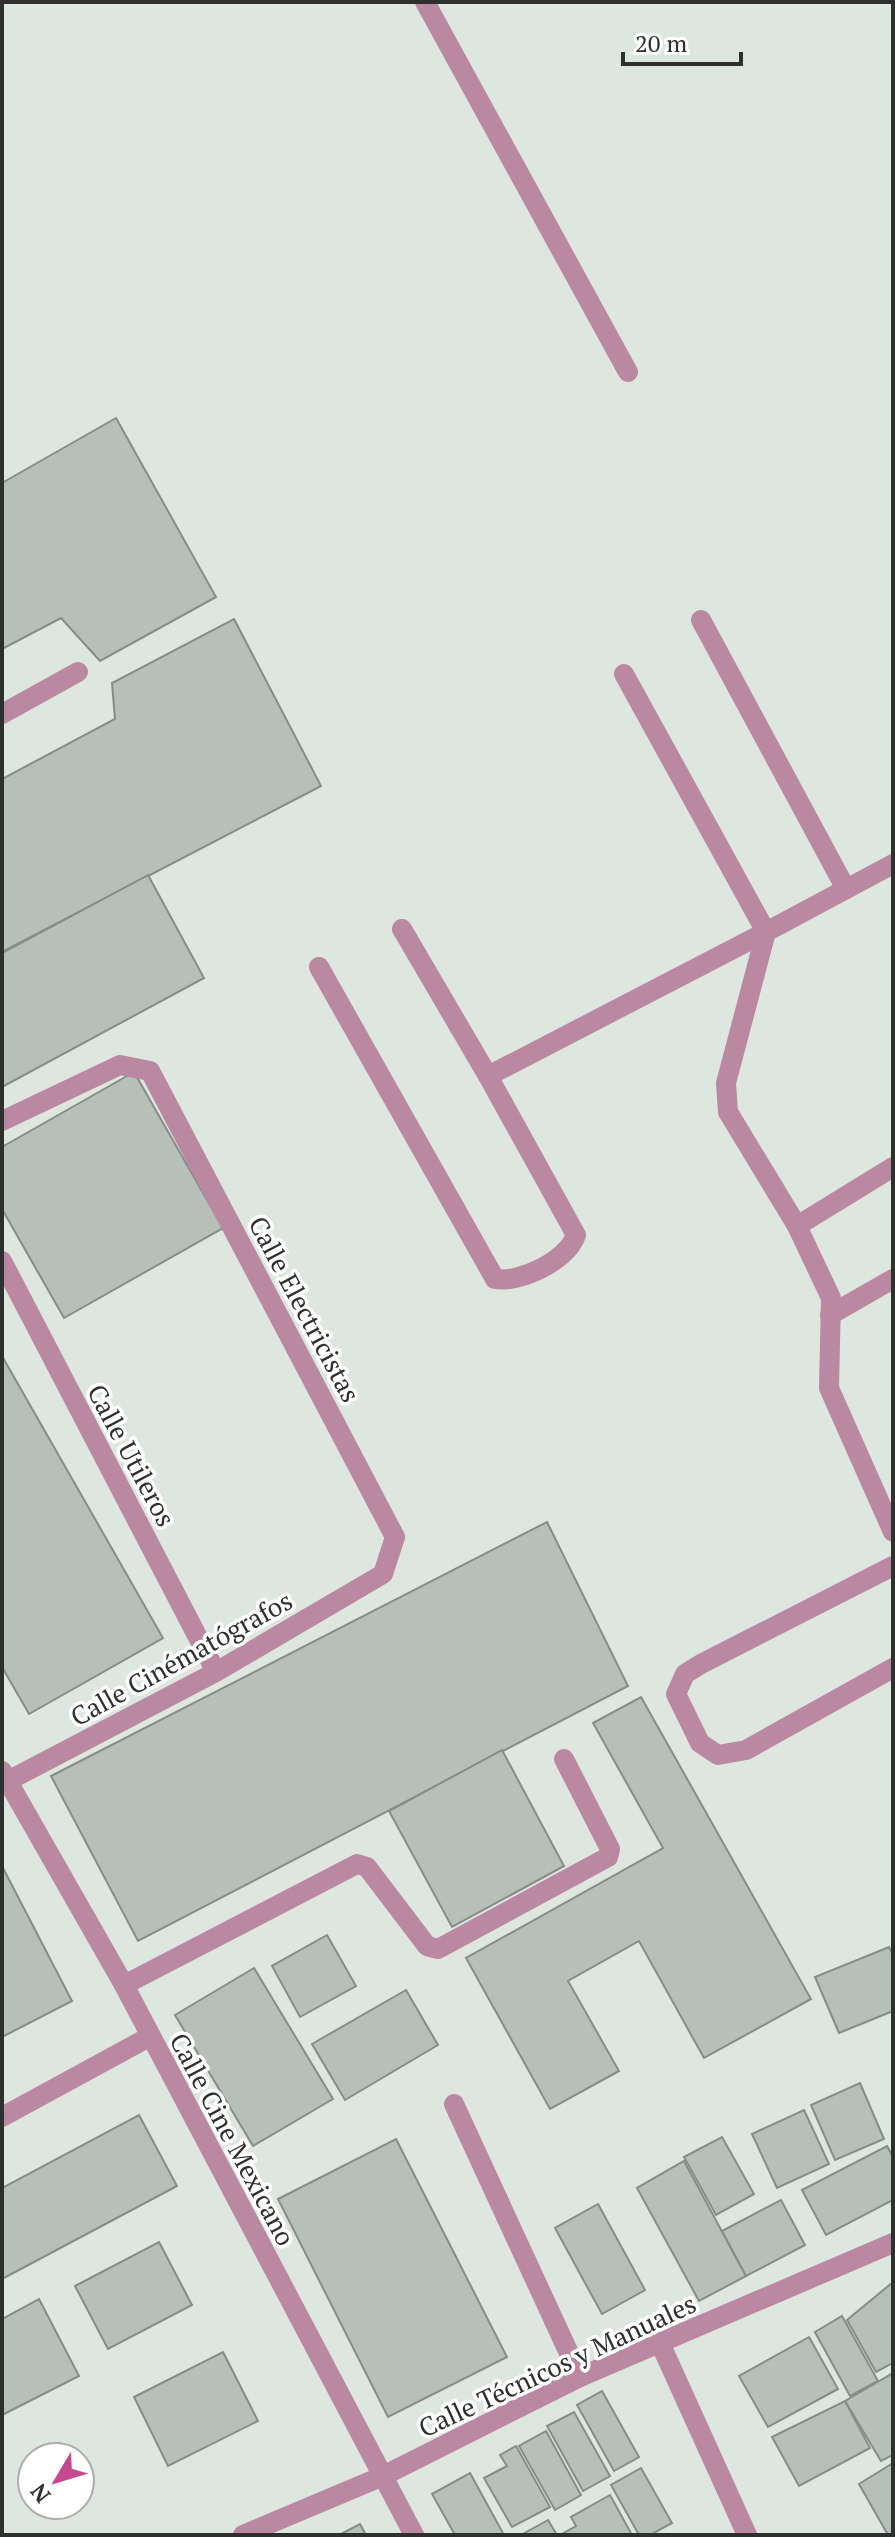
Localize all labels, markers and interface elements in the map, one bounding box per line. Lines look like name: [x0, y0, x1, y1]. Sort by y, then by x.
scale bar: [623, 16, 741, 66]
text: 20 m: [635, 27, 687, 59]
street label: Calle Electricistas: [242, 1210, 368, 1408]
street label: Calle Utileros: [80, 1378, 184, 1532]
street label: Calle Cinématógrafos: [64, 1583, 298, 1733]
street label: Calle Cine Mexicano: [163, 2027, 303, 2251]
street label: Calle Técnicos y Manuales: [413, 2286, 701, 2444]
north arrow: [16, 2441, 96, 2521]
text: N: [23, 2478, 56, 2509]

